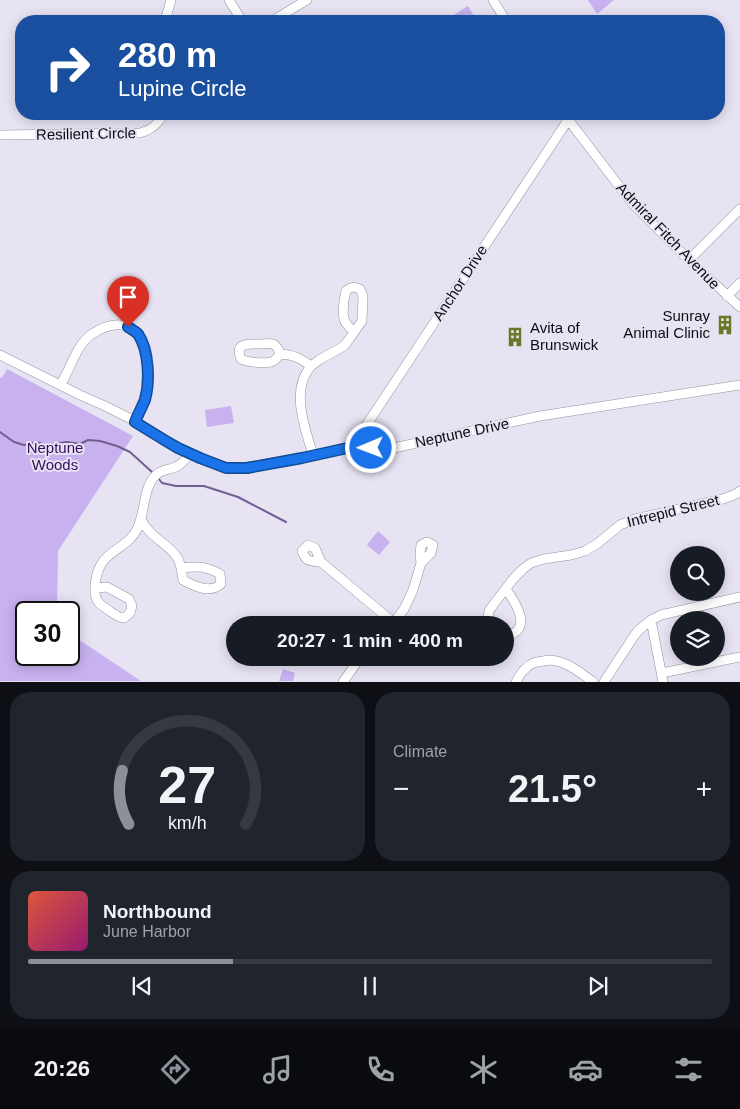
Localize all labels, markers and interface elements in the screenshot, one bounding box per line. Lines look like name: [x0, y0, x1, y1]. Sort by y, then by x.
icon: right: [35, 35, 100, 100]
text: 280 m: [118, 35, 217, 74]
text: Lupine Circle: [118, 76, 246, 101]
street label: Resilient Circle: [36, 124, 136, 143]
street label: Admiral Fitch Avenue: [613, 179, 724, 292]
street label: Anchor Drive: [429, 242, 490, 324]
pin: [107, 276, 149, 327]
icon: arrive: [114, 283, 142, 311]
place label: Sunray Animal Clinic: [623, 307, 710, 341]
building icon: Sunray Animal Clinic: [714, 314, 736, 336]
place label: Avita of Brunswick: [530, 319, 599, 353]
building icon: Avita of Brunswick: [504, 326, 526, 348]
street label: Neptune Drive: [413, 414, 511, 451]
position arrow: [344, 421, 396, 473]
park label: Neptune Woods: [27, 439, 83, 473]
street label: Intrepid Street: [625, 491, 721, 530]
map controls: [670, 546, 725, 666]
button: search: [670, 546, 725, 601]
speed limit sign: 30: [15, 601, 80, 666]
button: layers: [670, 611, 725, 666]
text: 20:27 · 1 min · 400 m: [277, 630, 463, 651]
text: Climate: [393, 743, 447, 760]
text: 27: [159, 756, 216, 814]
text: 21.5°: [508, 768, 597, 810]
text: −: [393, 773, 409, 804]
text: +: [696, 773, 712, 804]
text: km/h: [168, 813, 207, 833]
text: Northbound: [103, 901, 212, 922]
text: June Harbor: [103, 923, 191, 940]
icon: previous: [128, 972, 156, 1000]
icon: pause: [356, 972, 384, 1000]
icon: next: [584, 972, 612, 1000]
icon: directions: [158, 1052, 193, 1087]
icon: music: [260, 1052, 295, 1087]
icon: phone: [363, 1052, 398, 1087]
icon: climate: [466, 1052, 501, 1087]
icon: car: [568, 1052, 603, 1087]
icon: filters: [671, 1052, 706, 1087]
text: 20:26: [34, 1056, 90, 1081]

